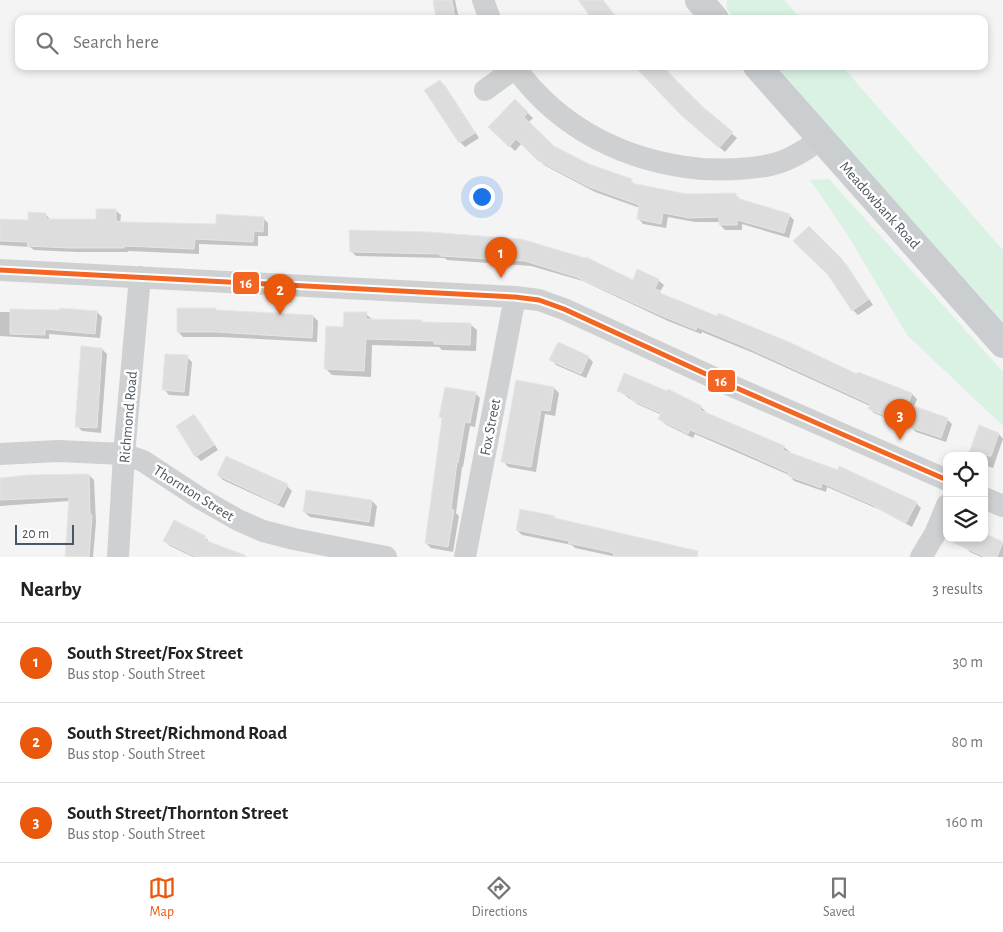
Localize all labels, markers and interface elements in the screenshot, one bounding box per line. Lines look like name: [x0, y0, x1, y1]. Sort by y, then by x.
search box: [15, 15, 988, 70]
icon: search: [33, 29, 61, 57]
text: Search here: [73, 33, 159, 52]
street label: Meadowbank Road: [837, 159, 923, 252]
your location: [469, 184, 495, 210]
pin: 1: [485, 237, 517, 278]
line badge: 16: [232, 271, 260, 295]
pin: 2: [264, 274, 296, 315]
text: 16: [240, 277, 252, 291]
line badge: 16: [707, 369, 736, 393]
street label: Richmond Road: [117, 370, 140, 464]
text: 16: [715, 375, 727, 389]
street label: Fox Street: [478, 397, 503, 457]
pin: 3: [884, 399, 916, 440]
map controls: [943, 452, 988, 542]
button: locate: [943, 452, 988, 497]
street label: Thornton Street: [151, 463, 237, 524]
button: layers: [943, 497, 988, 542]
scale bar: [15, 522, 74, 545]
text: 20 m: [22, 527, 49, 541]
text: Nearby: [20, 579, 81, 600]
text: 3 results: [932, 581, 983, 597]
text: South Street/Fox Street: [67, 644, 243, 663]
text: 1: [33, 654, 39, 670]
text: 30 m: [953, 654, 983, 670]
text: Bus stop · South Street: [67, 666, 205, 682]
text: South Street/Richmond Road: [67, 724, 287, 743]
text: 2: [32, 734, 40, 750]
text: 80 m: [952, 734, 983, 750]
text: Bus stop · South Street: [67, 746, 205, 762]
text: South Street/Thornton Street: [67, 804, 288, 823]
text: 3: [33, 814, 39, 830]
text: 160 m: [946, 814, 983, 830]
text: Bus stop · South Street: [67, 826, 205, 842]
tab: Map: [148, 874, 176, 921]
tab: Directions: [472, 874, 527, 921]
tab: Saved: [823, 874, 855, 921]

